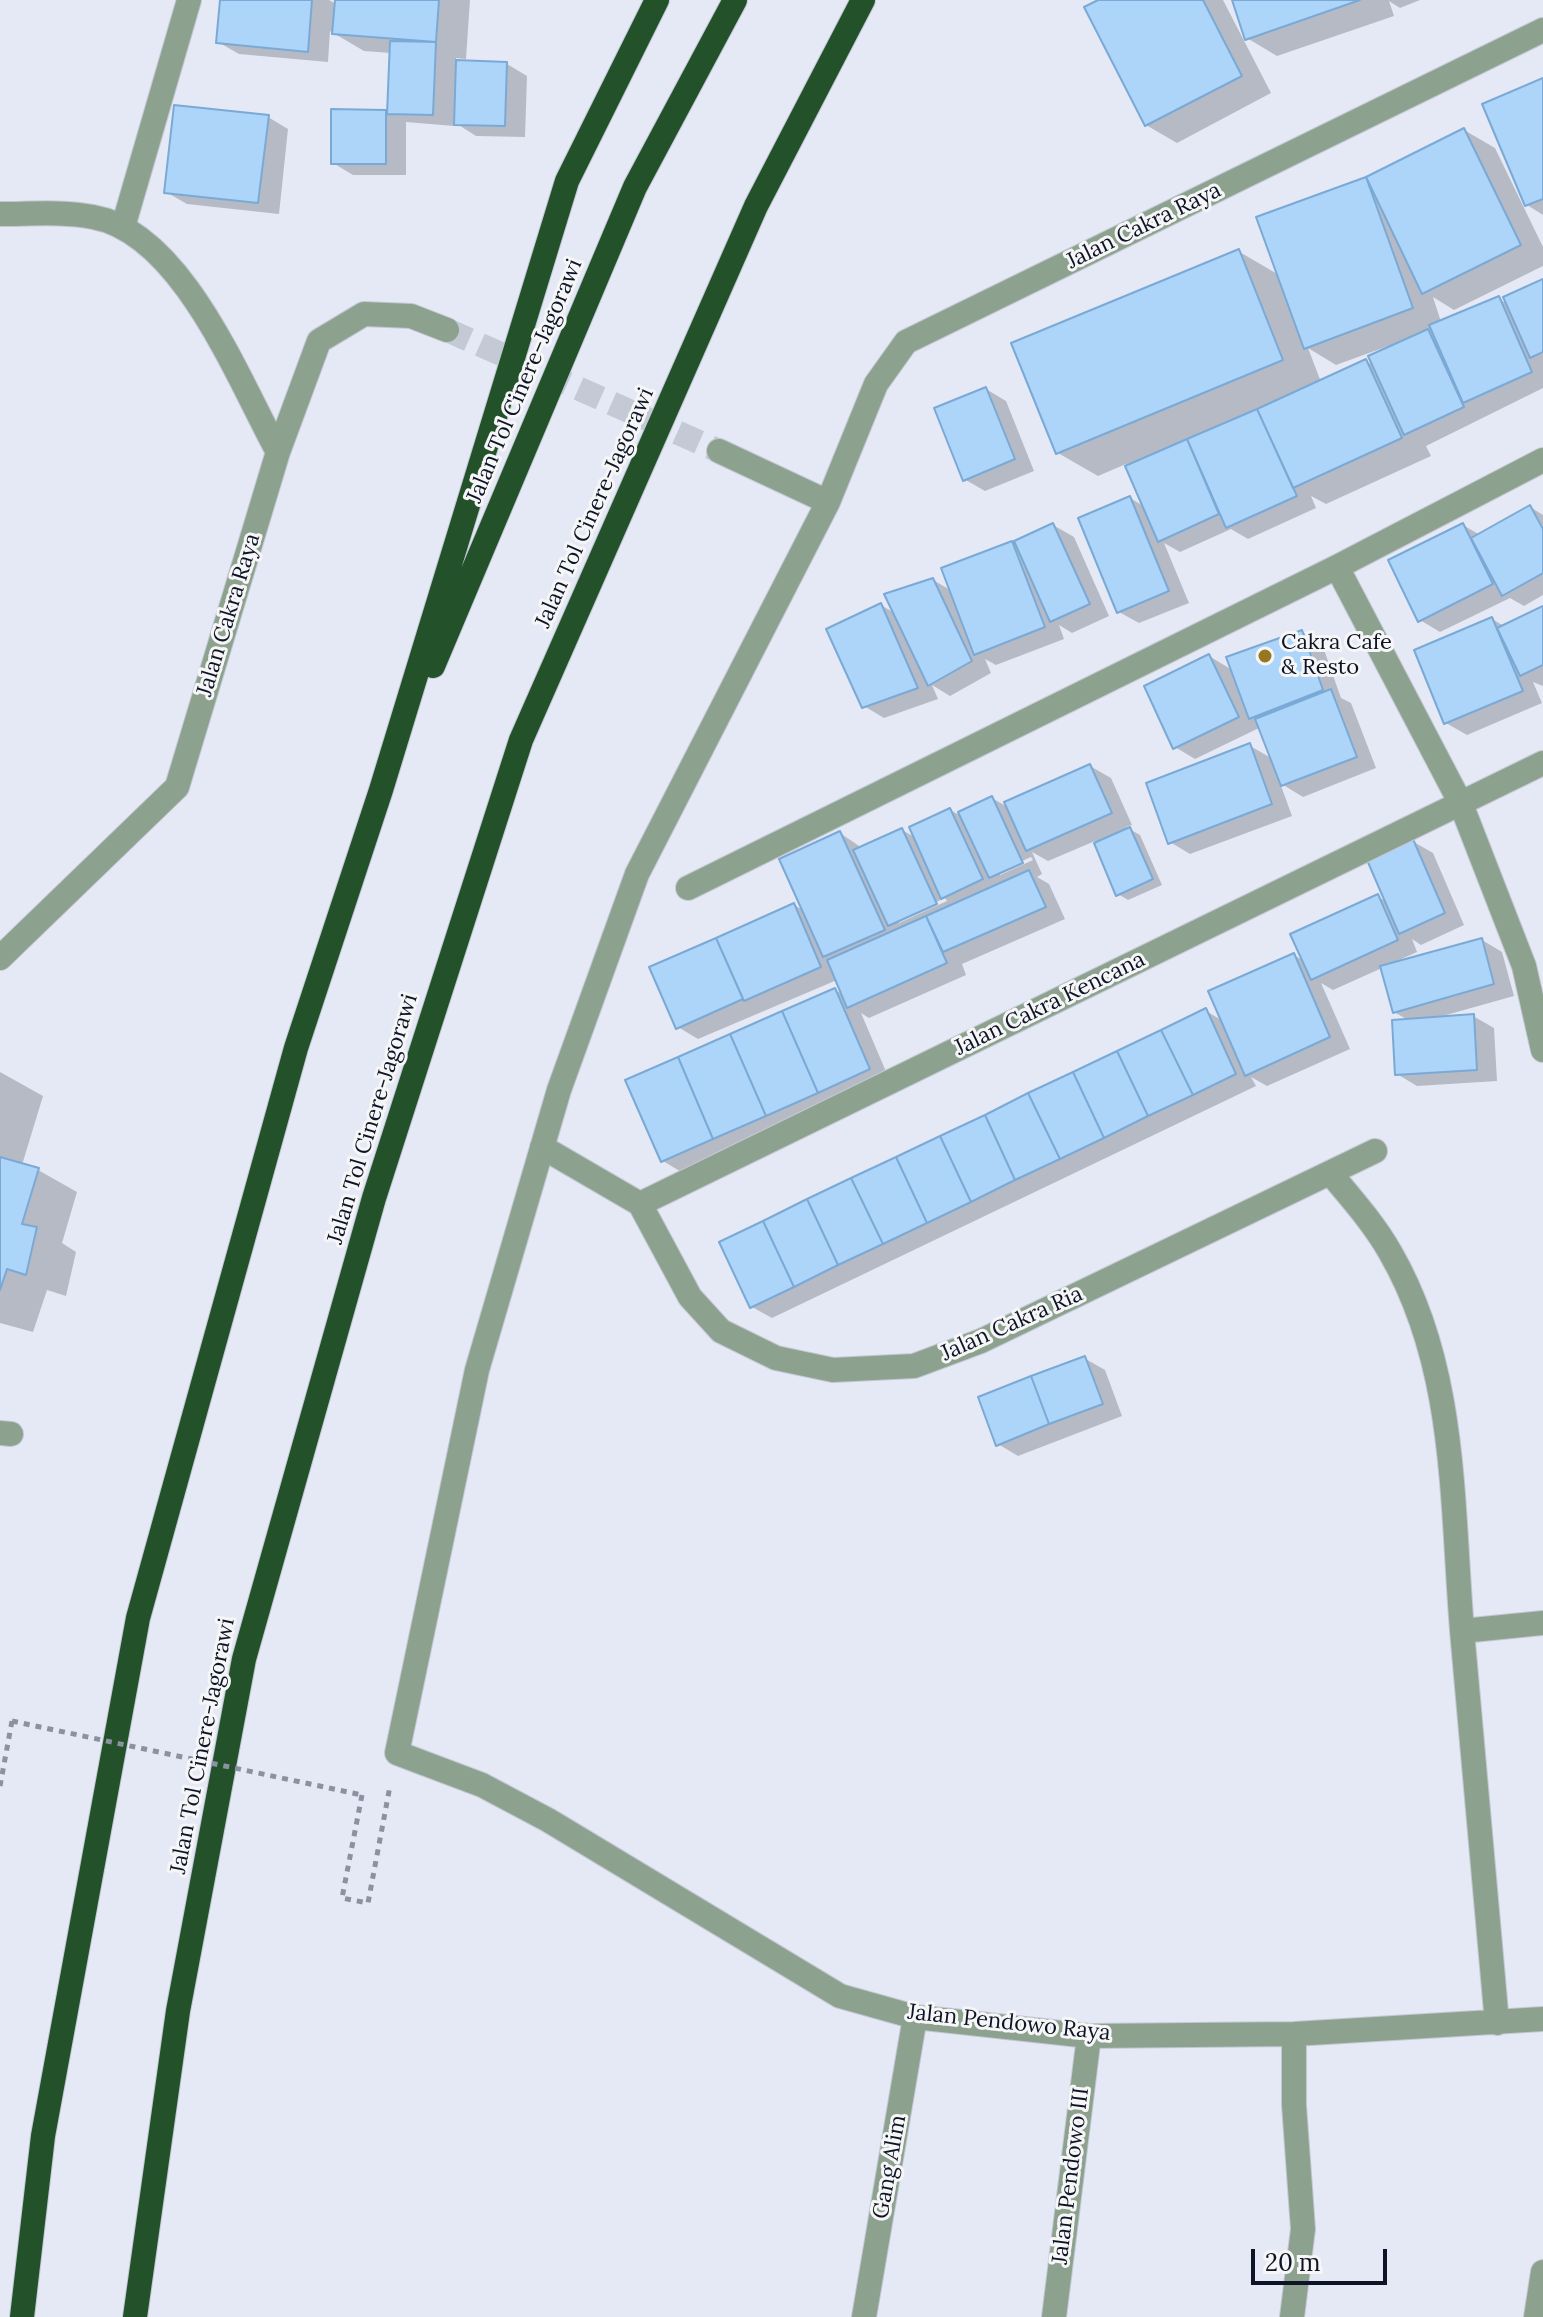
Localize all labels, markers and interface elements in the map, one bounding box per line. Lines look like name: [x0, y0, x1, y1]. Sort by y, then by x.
street label: Jalan Cakra Raya: [1062, 177, 1226, 275]
street label: Jalan Tol Cinere–Jagorawi: [462, 255, 588, 507]
street label: Jalan Tol Cinere-Jagorawi: [530, 384, 660, 632]
street label: Jalan Cakra Raya: [192, 530, 266, 700]
place label: Cakra Cafe & Resto: [1281, 630, 1392, 682]
marker: Cakra Cafe & Resto: [1256, 647, 1274, 665]
street label: Jalan Cakra Kencana: [951, 946, 1149, 1062]
street label: Jalan Tol Cinere-Jagorawi: [322, 991, 424, 1247]
street label: Jalan Cakra Ria: [937, 1281, 1087, 1367]
street label: Jalan Tol Cinere-Jagorawi: [165, 1616, 241, 1876]
street label: Jalan Pendowo Raya: [906, 1999, 1112, 2047]
street label: Jalan Pendowo III: [1047, 2086, 1095, 2266]
street label: Gang Alim: [868, 2113, 912, 2221]
scale bar: [1255, 2233, 1391, 2283]
text: 20 m: [1265, 2247, 1321, 2278]

